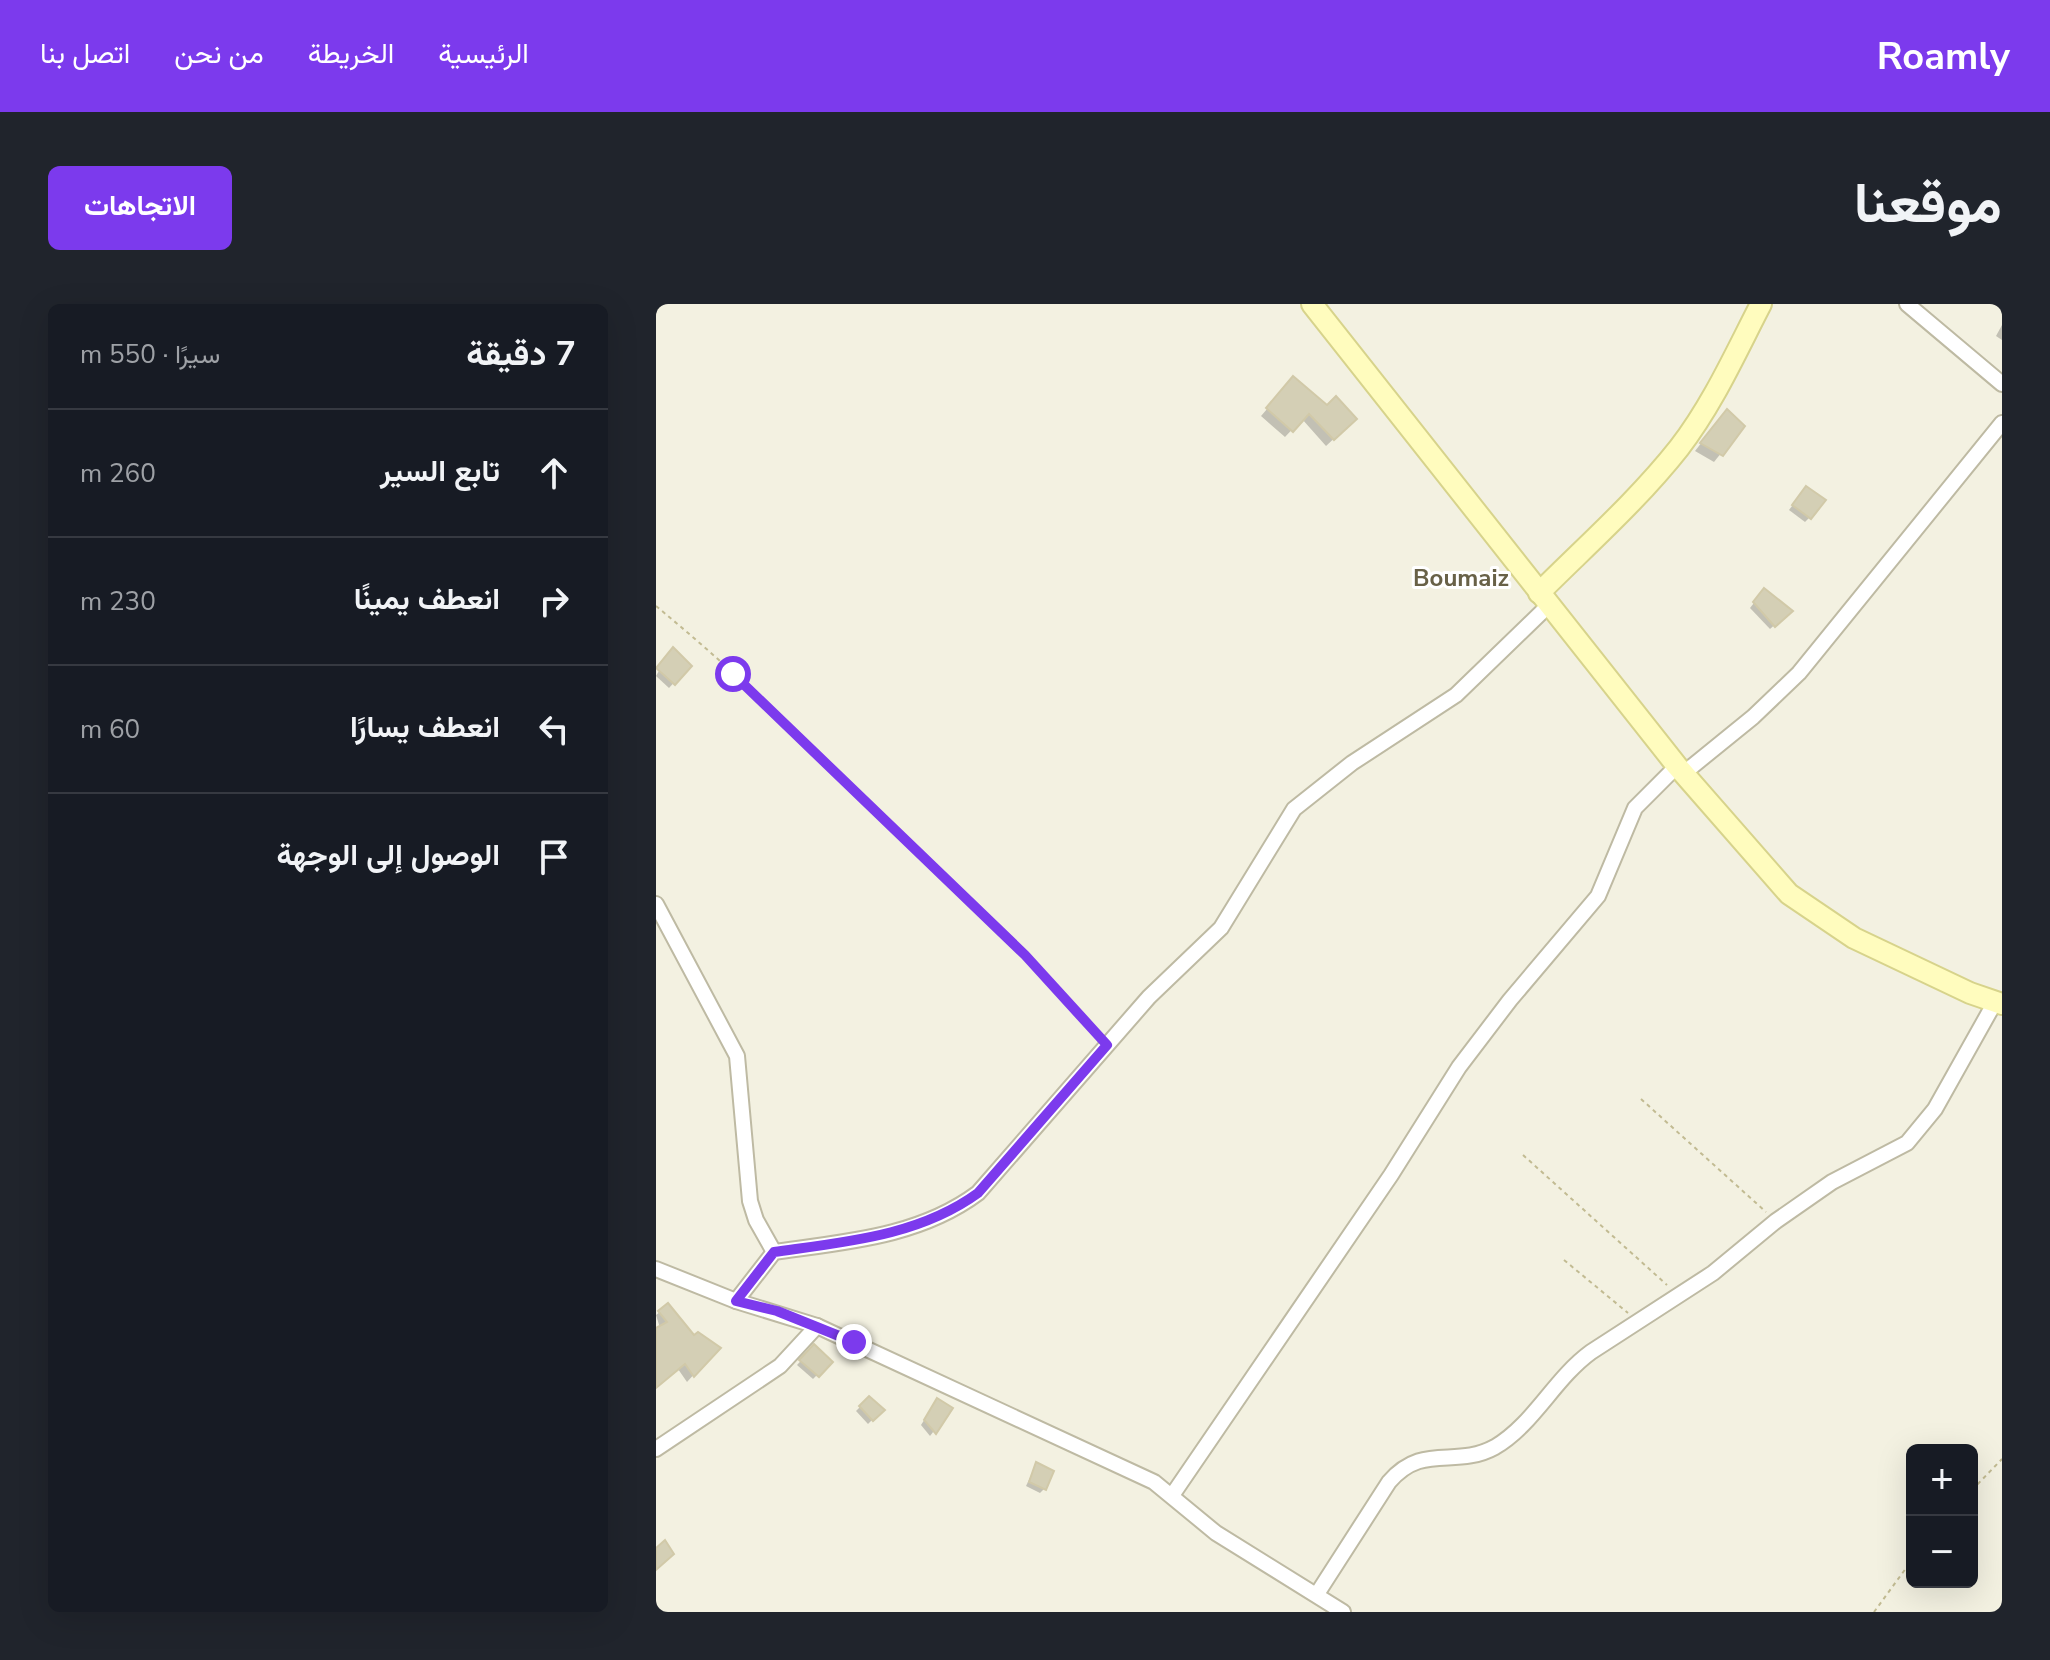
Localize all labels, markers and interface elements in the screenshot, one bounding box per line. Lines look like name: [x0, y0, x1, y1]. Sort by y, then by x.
text: Roamly: [1877, 31, 2010, 82]
text: اتصل بنا: [40, 35, 130, 73]
text: من نحن: [174, 35, 264, 73]
text: الخريطة: [308, 35, 394, 73]
text: الرئيسية: [438, 35, 529, 73]
text: موقعنا: [1854, 165, 2002, 242]
button: الاتجاهات: [48, 166, 232, 250]
text: 7 دقيقة: [466, 331, 576, 377]
text: سيرًا · 550 m: [80, 337, 220, 372]
text: تابع السير: [380, 451, 500, 492]
icon: ahead: [532, 451, 576, 495]
text: 260 m: [80, 456, 156, 491]
district label: Boumaiz: [1413, 562, 1509, 594]
text: انعطف يمينًا: [354, 579, 500, 620]
icon: right: [532, 579, 576, 623]
text: 230 m: [80, 584, 156, 619]
route start: [715, 656, 751, 692]
text: انعطف يسارًا: [350, 707, 500, 748]
icon: left: [532, 707, 576, 751]
text: 60 m: [80, 712, 140, 747]
text: الوصول إلى الوجهة: [276, 835, 500, 876]
icon: arrive: [532, 835, 576, 879]
route end: [836, 1324, 872, 1360]
map controls: [1906, 1444, 1978, 1588]
button: +: [1906, 1444, 1978, 1516]
button: −: [1906, 1516, 1978, 1588]

